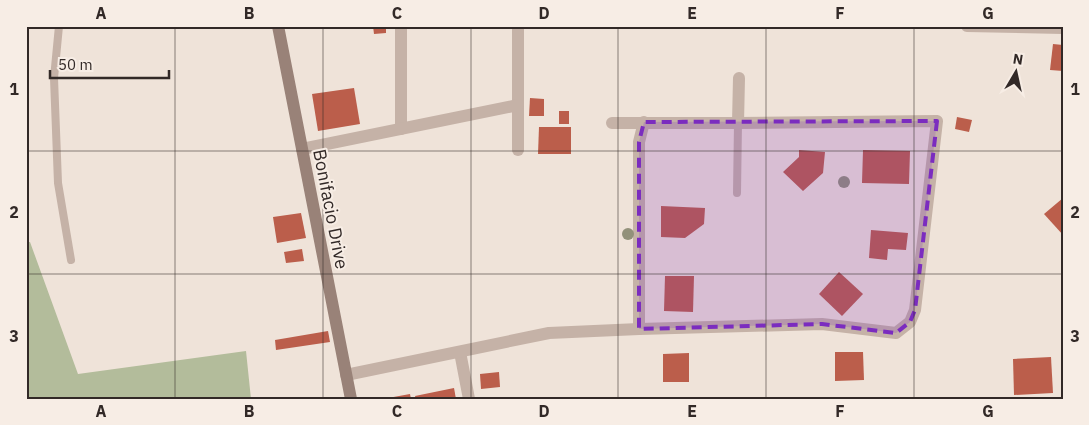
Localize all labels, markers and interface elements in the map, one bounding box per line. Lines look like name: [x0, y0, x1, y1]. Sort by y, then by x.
text: A: [96, 3, 107, 23]
text: B: [244, 3, 255, 23]
text: C: [392, 3, 402, 23]
text: D: [538, 3, 550, 23]
text: E: [687, 3, 697, 23]
text: F: [835, 3, 845, 23]
text: G: [982, 3, 994, 23]
scale bar: [50, 48, 169, 80]
north arrow: [992, 48, 1042, 98]
text: N: [1012, 49, 1024, 69]
text: 50 m: [58, 55, 93, 74]
text: 1: [9, 79, 19, 99]
text: 1: [1070, 79, 1080, 99]
street label: Bonifacio Drive: [308, 147, 354, 271]
text: 2: [9, 202, 19, 222]
text: 2: [1070, 202, 1080, 222]
text: 3: [9, 326, 19, 346]
text: 3: [1070, 326, 1080, 346]
text: A: [96, 401, 107, 421]
text: B: [244, 401, 255, 421]
text: C: [392, 401, 402, 421]
text: D: [538, 401, 550, 421]
text: E: [687, 401, 697, 421]
text: F: [835, 401, 845, 421]
text: G: [982, 401, 994, 421]

